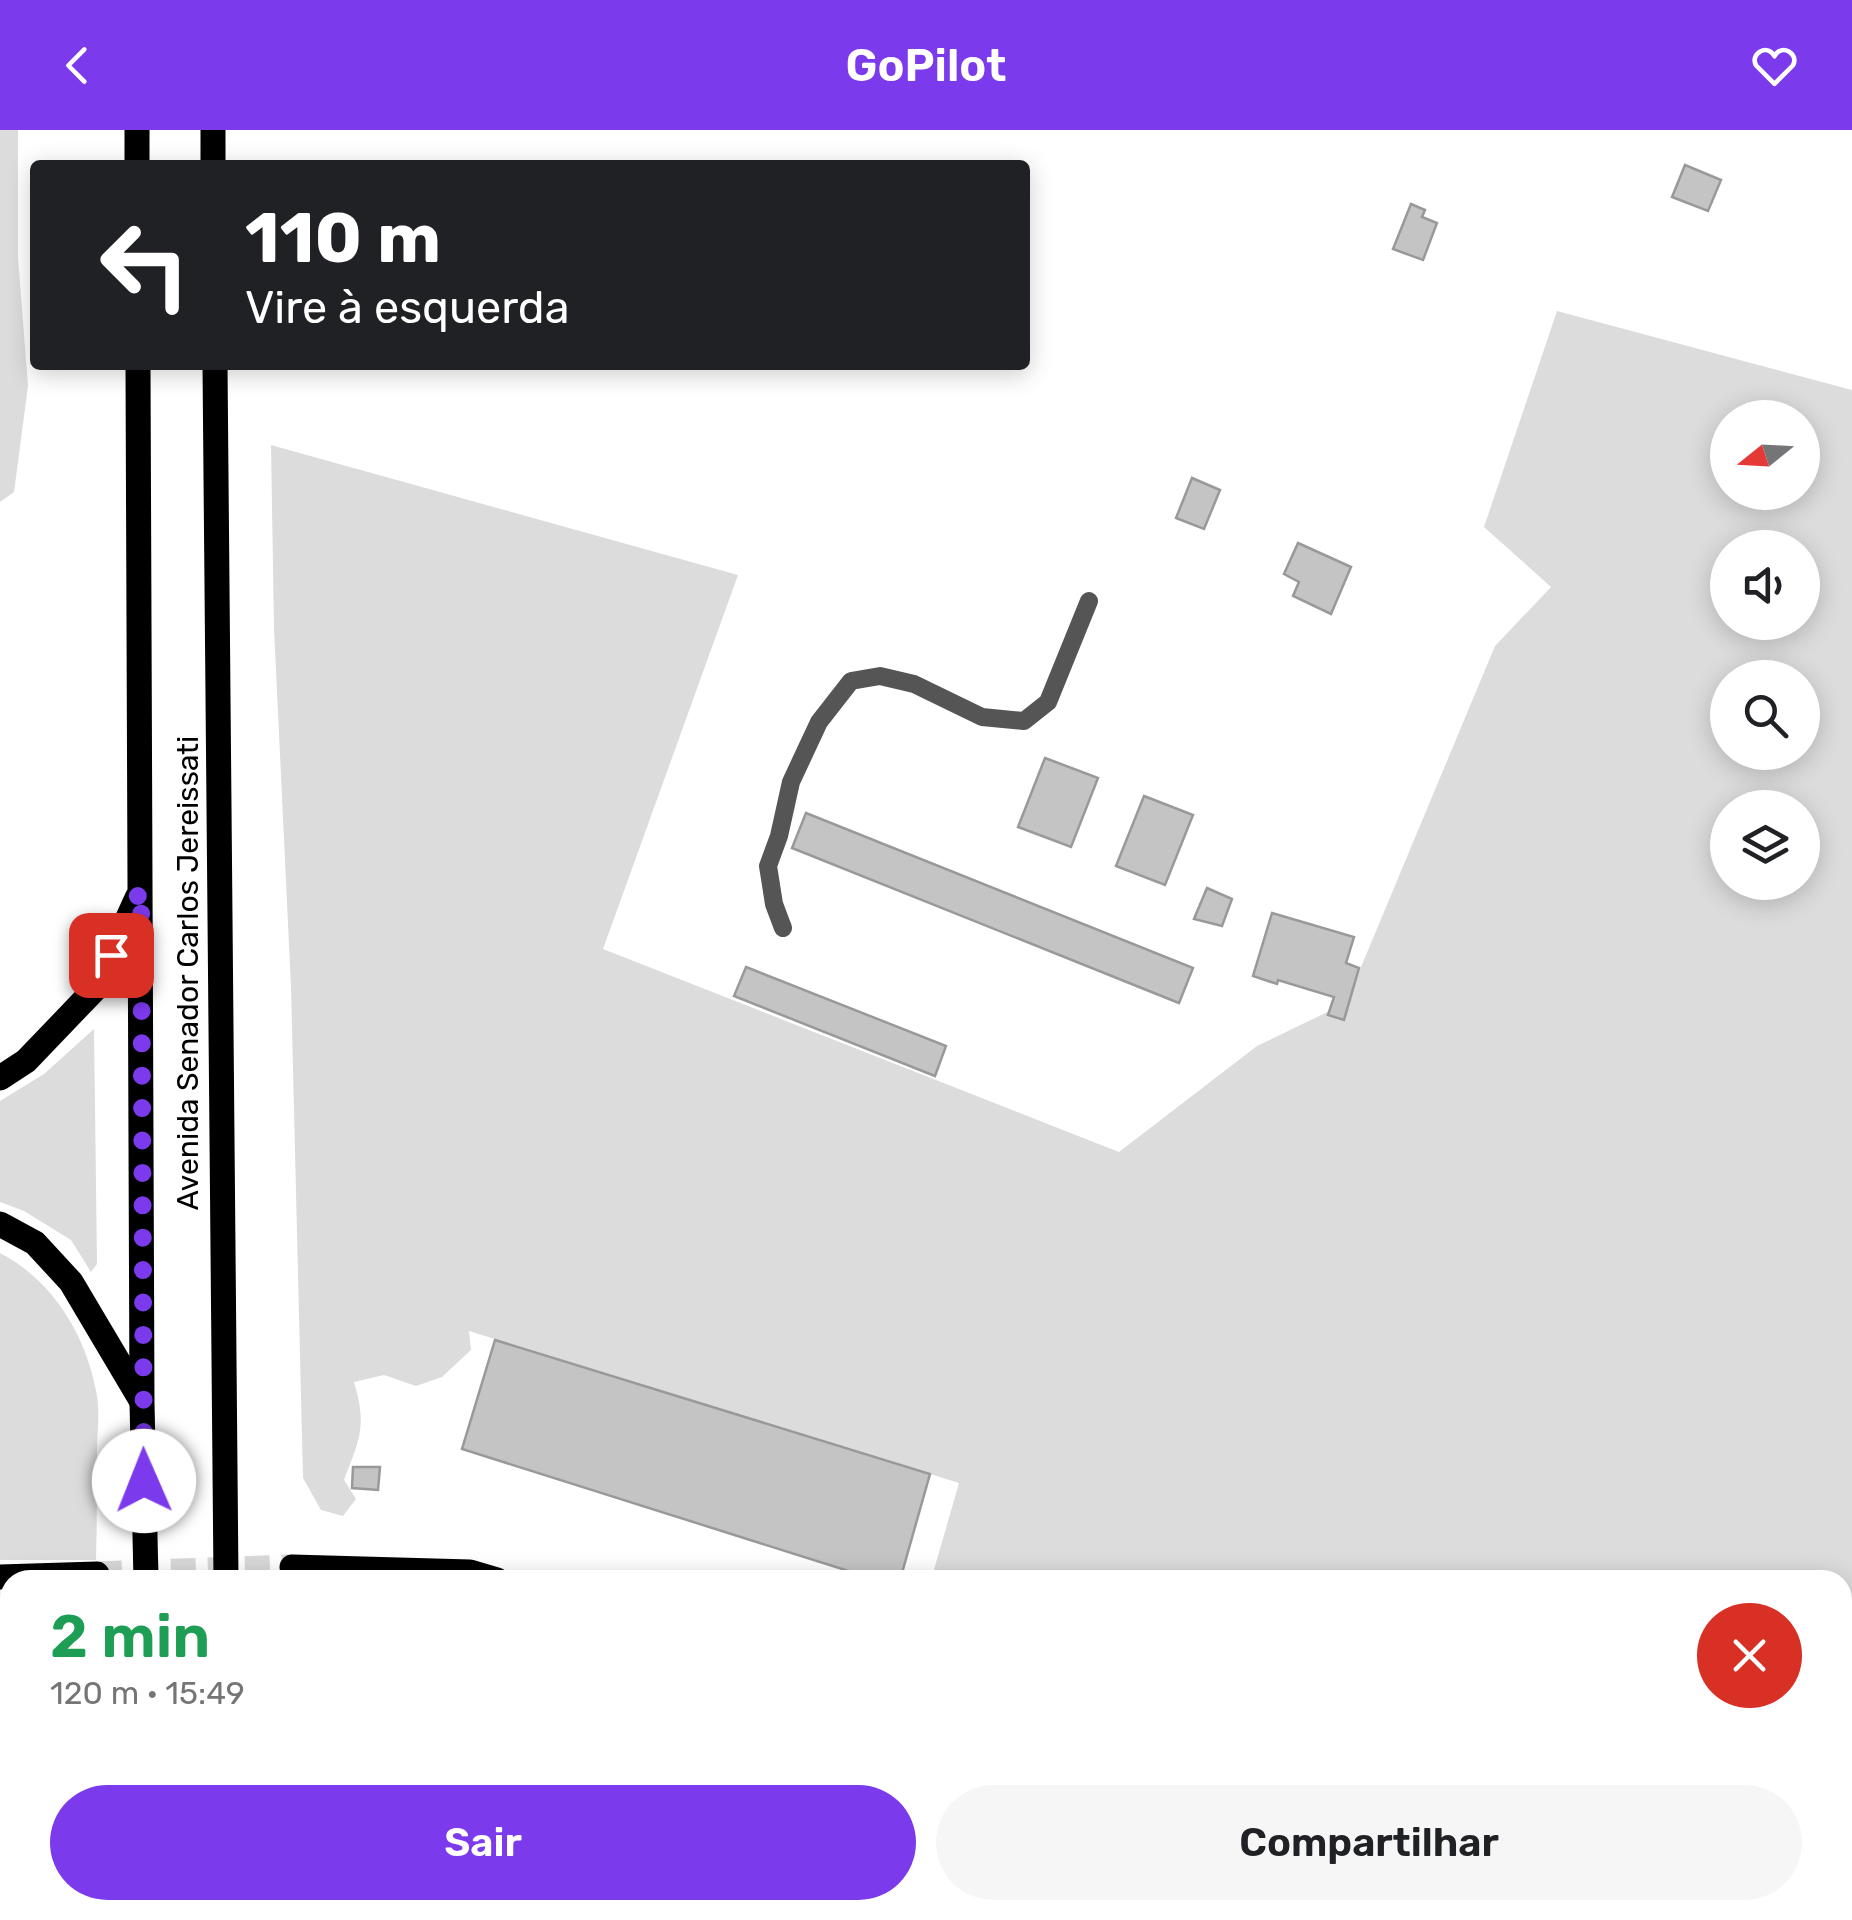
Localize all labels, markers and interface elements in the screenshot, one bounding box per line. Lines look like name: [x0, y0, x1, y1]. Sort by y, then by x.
icon: back: [50, 38, 105, 93]
icon: heart: [1747, 38, 1802, 93]
text: GoPilot: [846, 39, 1006, 92]
text: 110 m: [245, 197, 441, 280]
icon: left: [80, 200, 210, 330]
text: Vire à esquerda: [245, 281, 569, 334]
north arrow: [1710, 400, 1820, 510]
map controls: [1710, 400, 1820, 900]
button: sound: [1710, 530, 1820, 640]
button: search: [1710, 660, 1820, 770]
street label: Avenida Senador Carlos Jereissati: [170, 736, 206, 1210]
button: layers: [1710, 790, 1820, 900]
pin: [69, 913, 154, 998]
icon: arrive: [84, 928, 139, 983]
position arrow: [92, 1429, 196, 1533]
text: 2 min: [50, 1601, 210, 1672]
button: close: [1697, 1603, 1802, 1708]
text: 120 m · 15:49: [50, 1674, 245, 1712]
button: Sair: [50, 1785, 916, 1900]
button: Compartilhar: [936, 1785, 1802, 1900]

